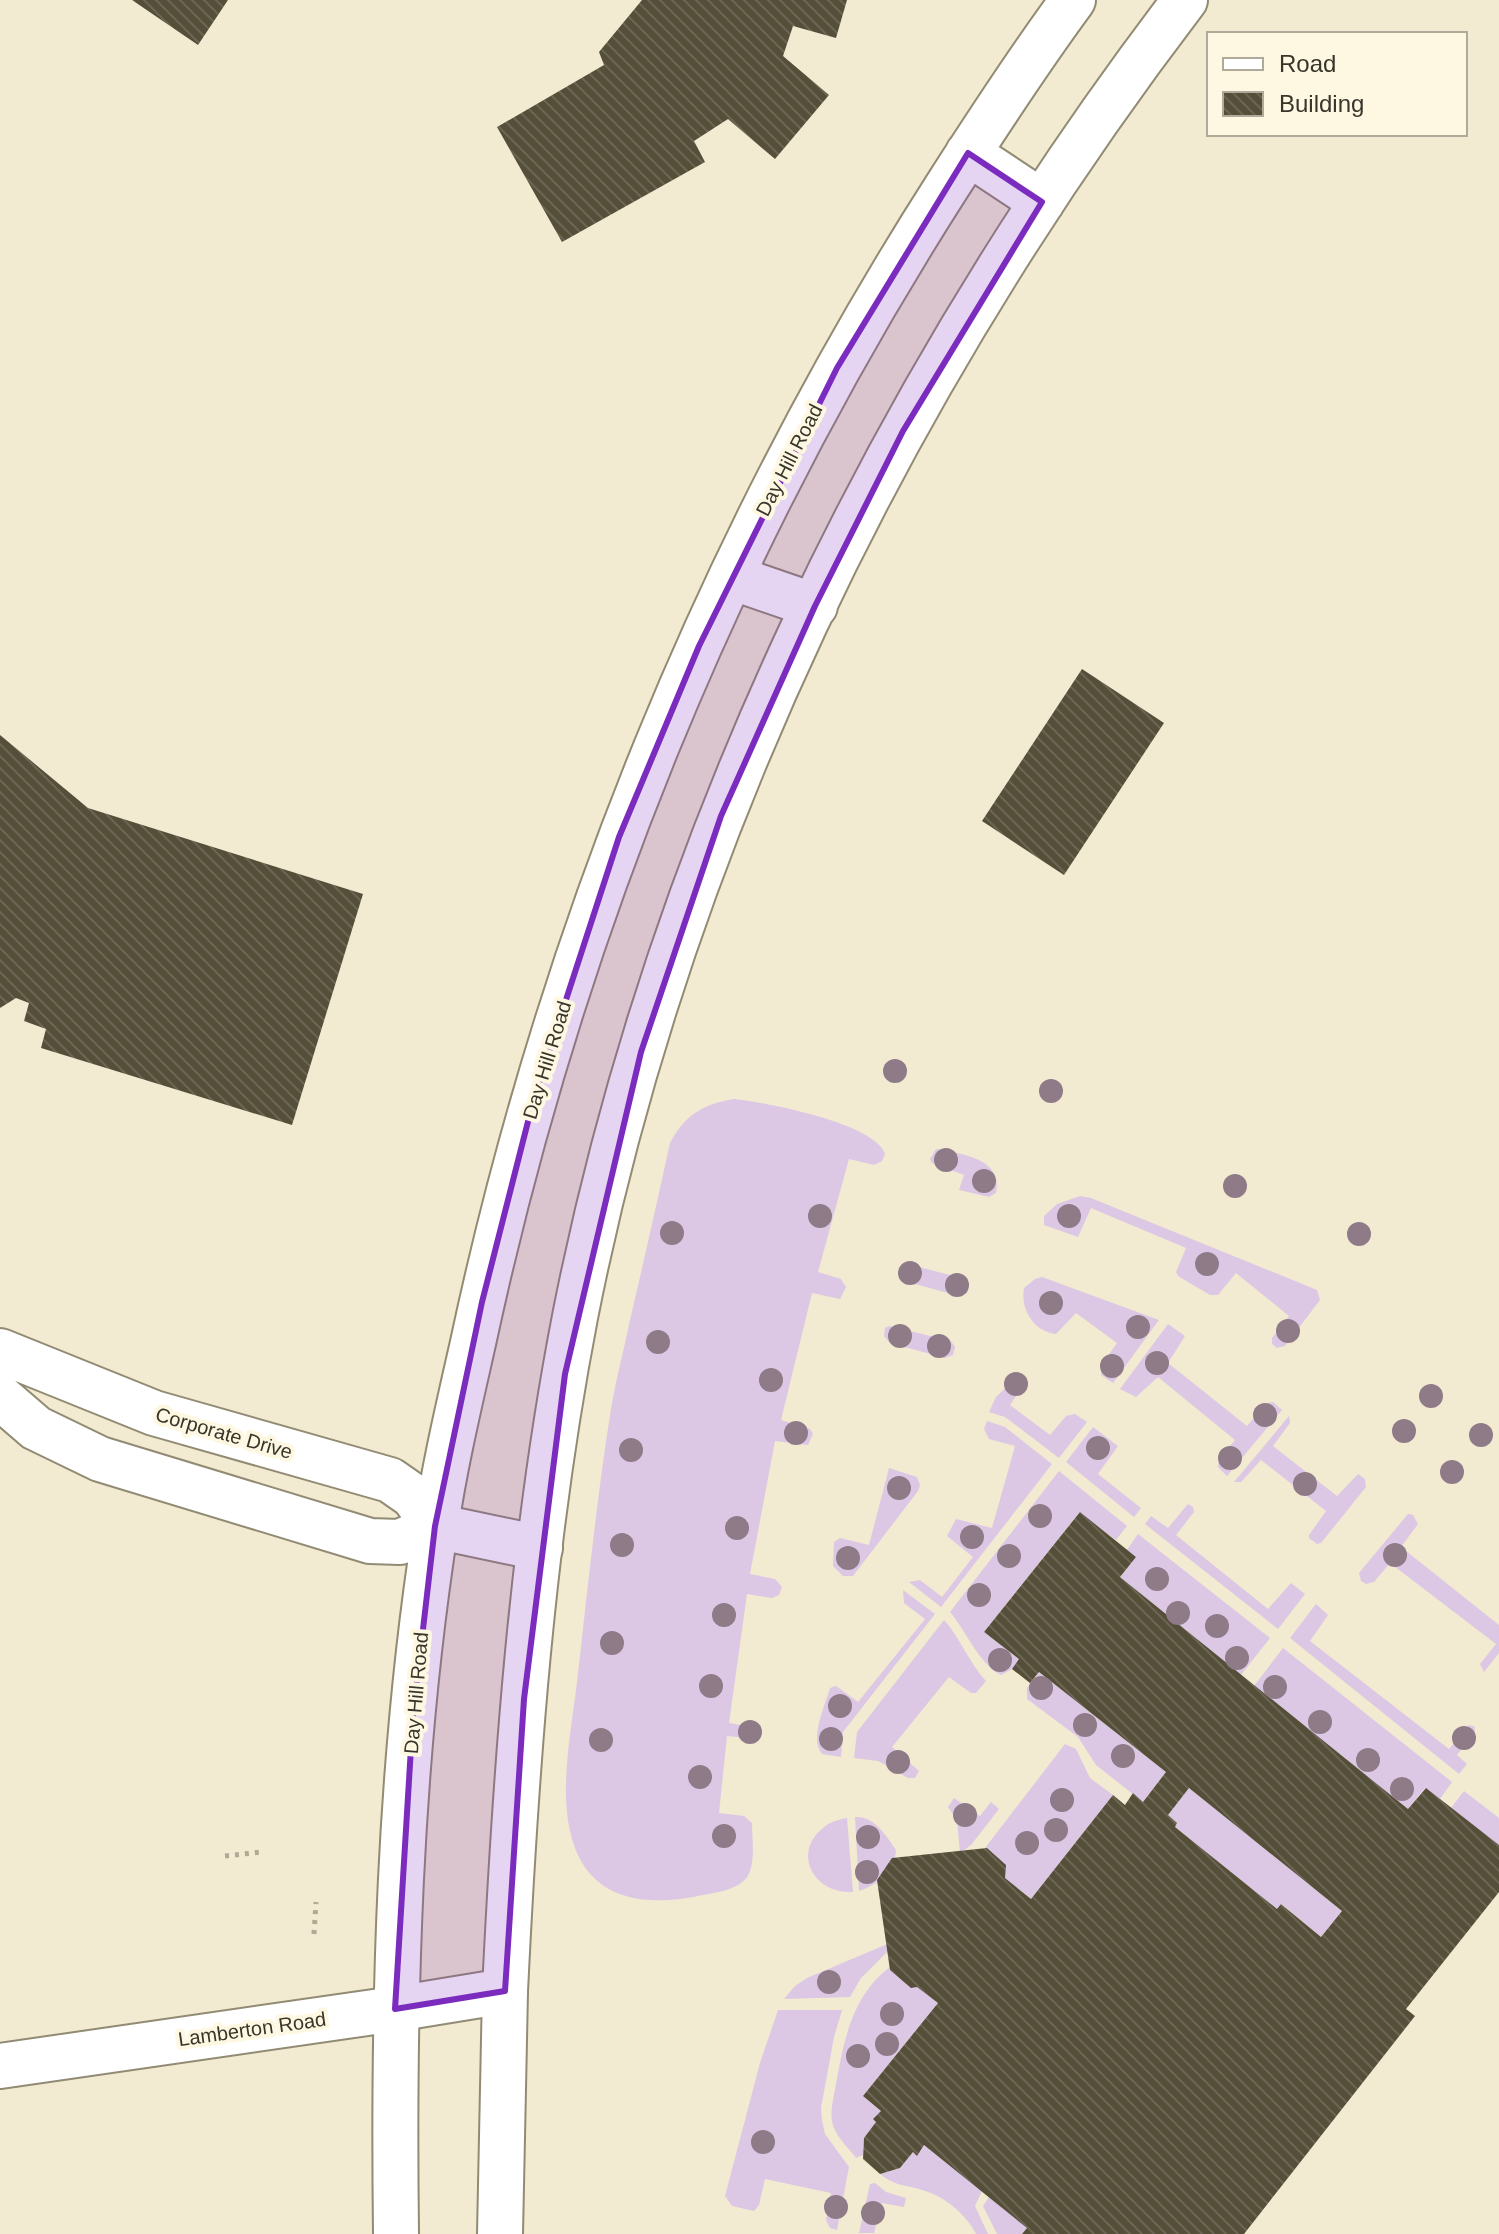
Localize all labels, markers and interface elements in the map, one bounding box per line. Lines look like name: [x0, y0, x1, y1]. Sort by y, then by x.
legend: [1207, 32, 1467, 136]
text: Road: [1279, 50, 1336, 77]
text: Building: [1279, 90, 1364, 117]
street label: Day Hill Road: [751, 401, 827, 519]
street label: Day Hill Road: [519, 998, 575, 1122]
street label: Corporate Drive: [153, 1403, 295, 1463]
street label: Day Hill Road: [400, 1631, 432, 1755]
street label: Lamberton Road: [177, 2008, 327, 2050]

